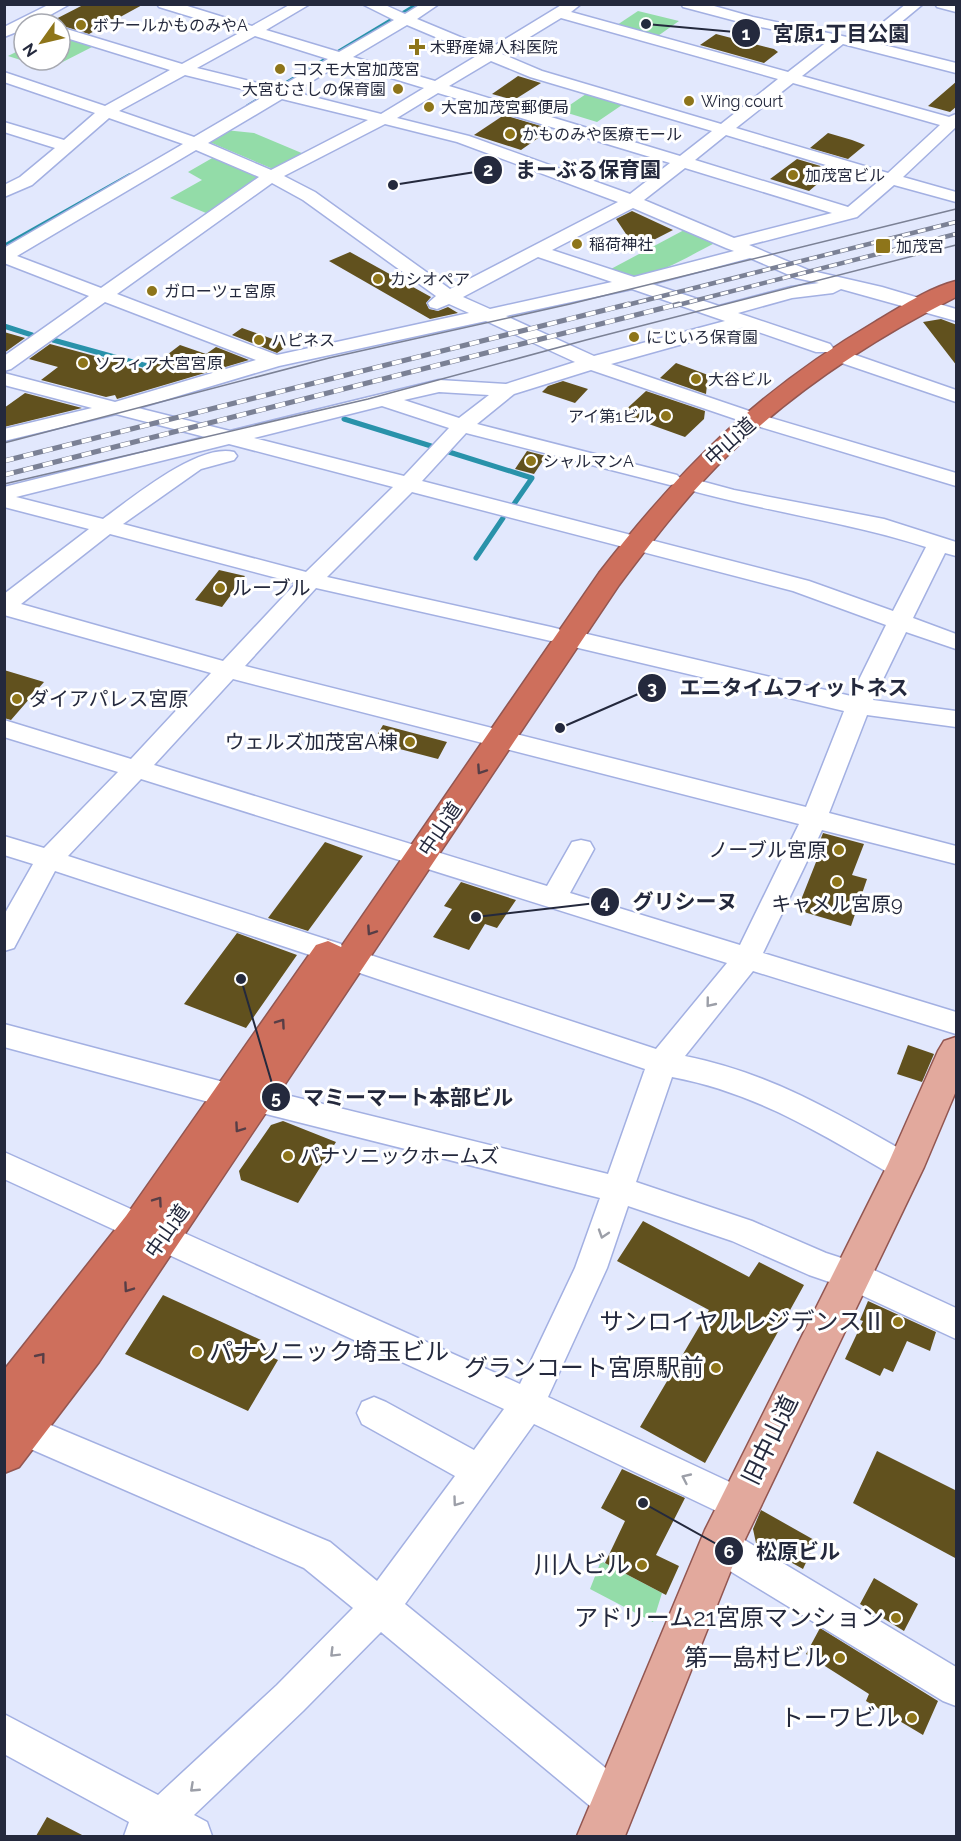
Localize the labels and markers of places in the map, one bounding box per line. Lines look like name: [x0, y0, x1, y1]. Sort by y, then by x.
callout: 宮原1丁目公園: [731, 14, 921, 53]
place label: ボナールかものみやA: [93, 16, 248, 35]
marker: ボナールかものみやA: [74, 18, 88, 32]
marker: 木野産婦人科医院: [408, 38, 426, 56]
place label: 木野産婦人科医院: [430, 38, 558, 57]
place label: コスモ大宮加茂宮: [292, 60, 420, 79]
marker: コスモ大宮加茂宮: [273, 62, 287, 76]
place label: 大宮むさしの保育園: [242, 80, 386, 99]
marker: 大宮むさしの保育園: [391, 82, 405, 96]
place label: Wing court: [701, 92, 784, 111]
marker: Wing court: [682, 94, 696, 108]
place label: 大宮加茂宮郵便局: [441, 98, 569, 117]
marker: 大宮加茂宮郵便局: [422, 100, 436, 114]
place label: かものみや医療モール: [522, 125, 682, 144]
marker: かものみや医療モール: [503, 127, 517, 141]
callout: まーぶる保育園: [473, 150, 674, 189]
place label: 加茂宮ビル: [805, 166, 885, 185]
marker: 加茂宮ビル: [786, 168, 800, 182]
place label: 稲荷神社: [589, 235, 653, 254]
marker: 稲荷神社: [570, 237, 584, 251]
marker: 加茂宮: [874, 237, 892, 255]
place label: 加茂宮: [896, 237, 944, 256]
place label: カシオペア: [390, 270, 470, 289]
marker: カシオペア: [371, 272, 385, 286]
place label: ガローツェ宮原: [164, 282, 276, 301]
marker: ガローツェ宮原: [145, 284, 159, 298]
place label: にじいろ保育園: [646, 328, 758, 347]
marker: にじいろ保育園: [627, 330, 641, 344]
place label: ハピネス: [271, 331, 335, 350]
marker: ハピネス: [252, 333, 266, 347]
place label: ソフィア大宮宮原: [95, 354, 223, 373]
marker: ソフィア大宮宮原: [76, 356, 90, 370]
place label: 大谷ビル: [708, 370, 772, 389]
marker: 大谷ビル: [689, 372, 703, 386]
place label: アイ第1ビル: [568, 407, 654, 426]
marker: アイ第1ビル: [659, 409, 673, 423]
place label: シャルマンA: [543, 452, 634, 471]
marker: シャルマンA: [524, 454, 538, 468]
place label: ルーブル: [232, 576, 311, 600]
marker: ルーブル: [213, 581, 227, 595]
callout: エニタイムフィットネス: [637, 668, 922, 707]
place label: ダイアパレス宮原: [29, 687, 189, 711]
marker: ダイアパレス宮原: [10, 692, 24, 706]
place label: ウェルズ加茂宮A棟: [224, 730, 398, 754]
marker: ウェルズ加茂宮A棟: [403, 735, 417, 749]
place label: ノーブル宮原: [708, 838, 827, 862]
marker: ノーブル宮原: [832, 843, 846, 857]
marker: キャメル宮原9: [830, 875, 844, 889]
callout: グリシーヌ: [590, 882, 749, 921]
place label: キャメル宮原9: [771, 892, 903, 916]
callout: マミーマート本部ビル: [261, 1078, 525, 1117]
place label: パナソニックホームズ: [300, 1144, 499, 1168]
marker: パナソニックホームズ: [281, 1149, 295, 1163]
place label: サンロイヤルレジデンスⅡ: [599, 1307, 886, 1336]
marker: サンロイヤルレジデンスⅡ: [891, 1315, 905, 1329]
place label: パナソニック埼玉ビル: [209, 1337, 449, 1366]
marker: パナソニック埼玉ビル: [190, 1345, 204, 1359]
place label: グランコート宮原駅前: [464, 1353, 704, 1382]
marker: グランコート宮原駅前: [709, 1361, 723, 1375]
callout: 松原ビル: [714, 1532, 852, 1571]
place label: 川人ビル: [534, 1550, 630, 1579]
marker: 川人ビル: [635, 1558, 649, 1572]
place label: アドリーム21宮原マンション: [574, 1603, 884, 1632]
marker: アドリーム21宮原マンション: [889, 1611, 903, 1625]
place label: 第一島村ビル: [684, 1643, 828, 1672]
marker: 第一島村ビル: [833, 1651, 847, 1665]
place label: トーワビル: [780, 1703, 900, 1732]
marker: トーワビル: [905, 1711, 919, 1725]

